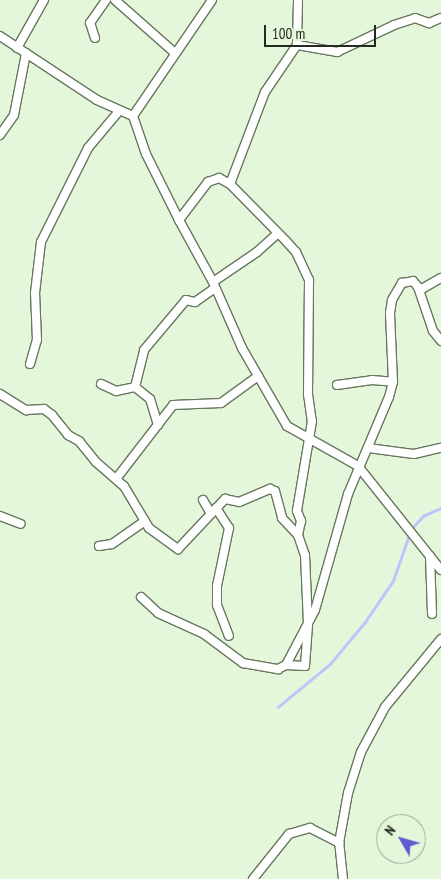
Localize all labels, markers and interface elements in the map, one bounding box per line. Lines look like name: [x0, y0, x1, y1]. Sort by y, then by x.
scale bar: [266, 15, 378, 47]
text: 100 m: [272, 24, 305, 43]
north arrow: [376, 814, 426, 864]
text: N: [381, 822, 399, 839]

